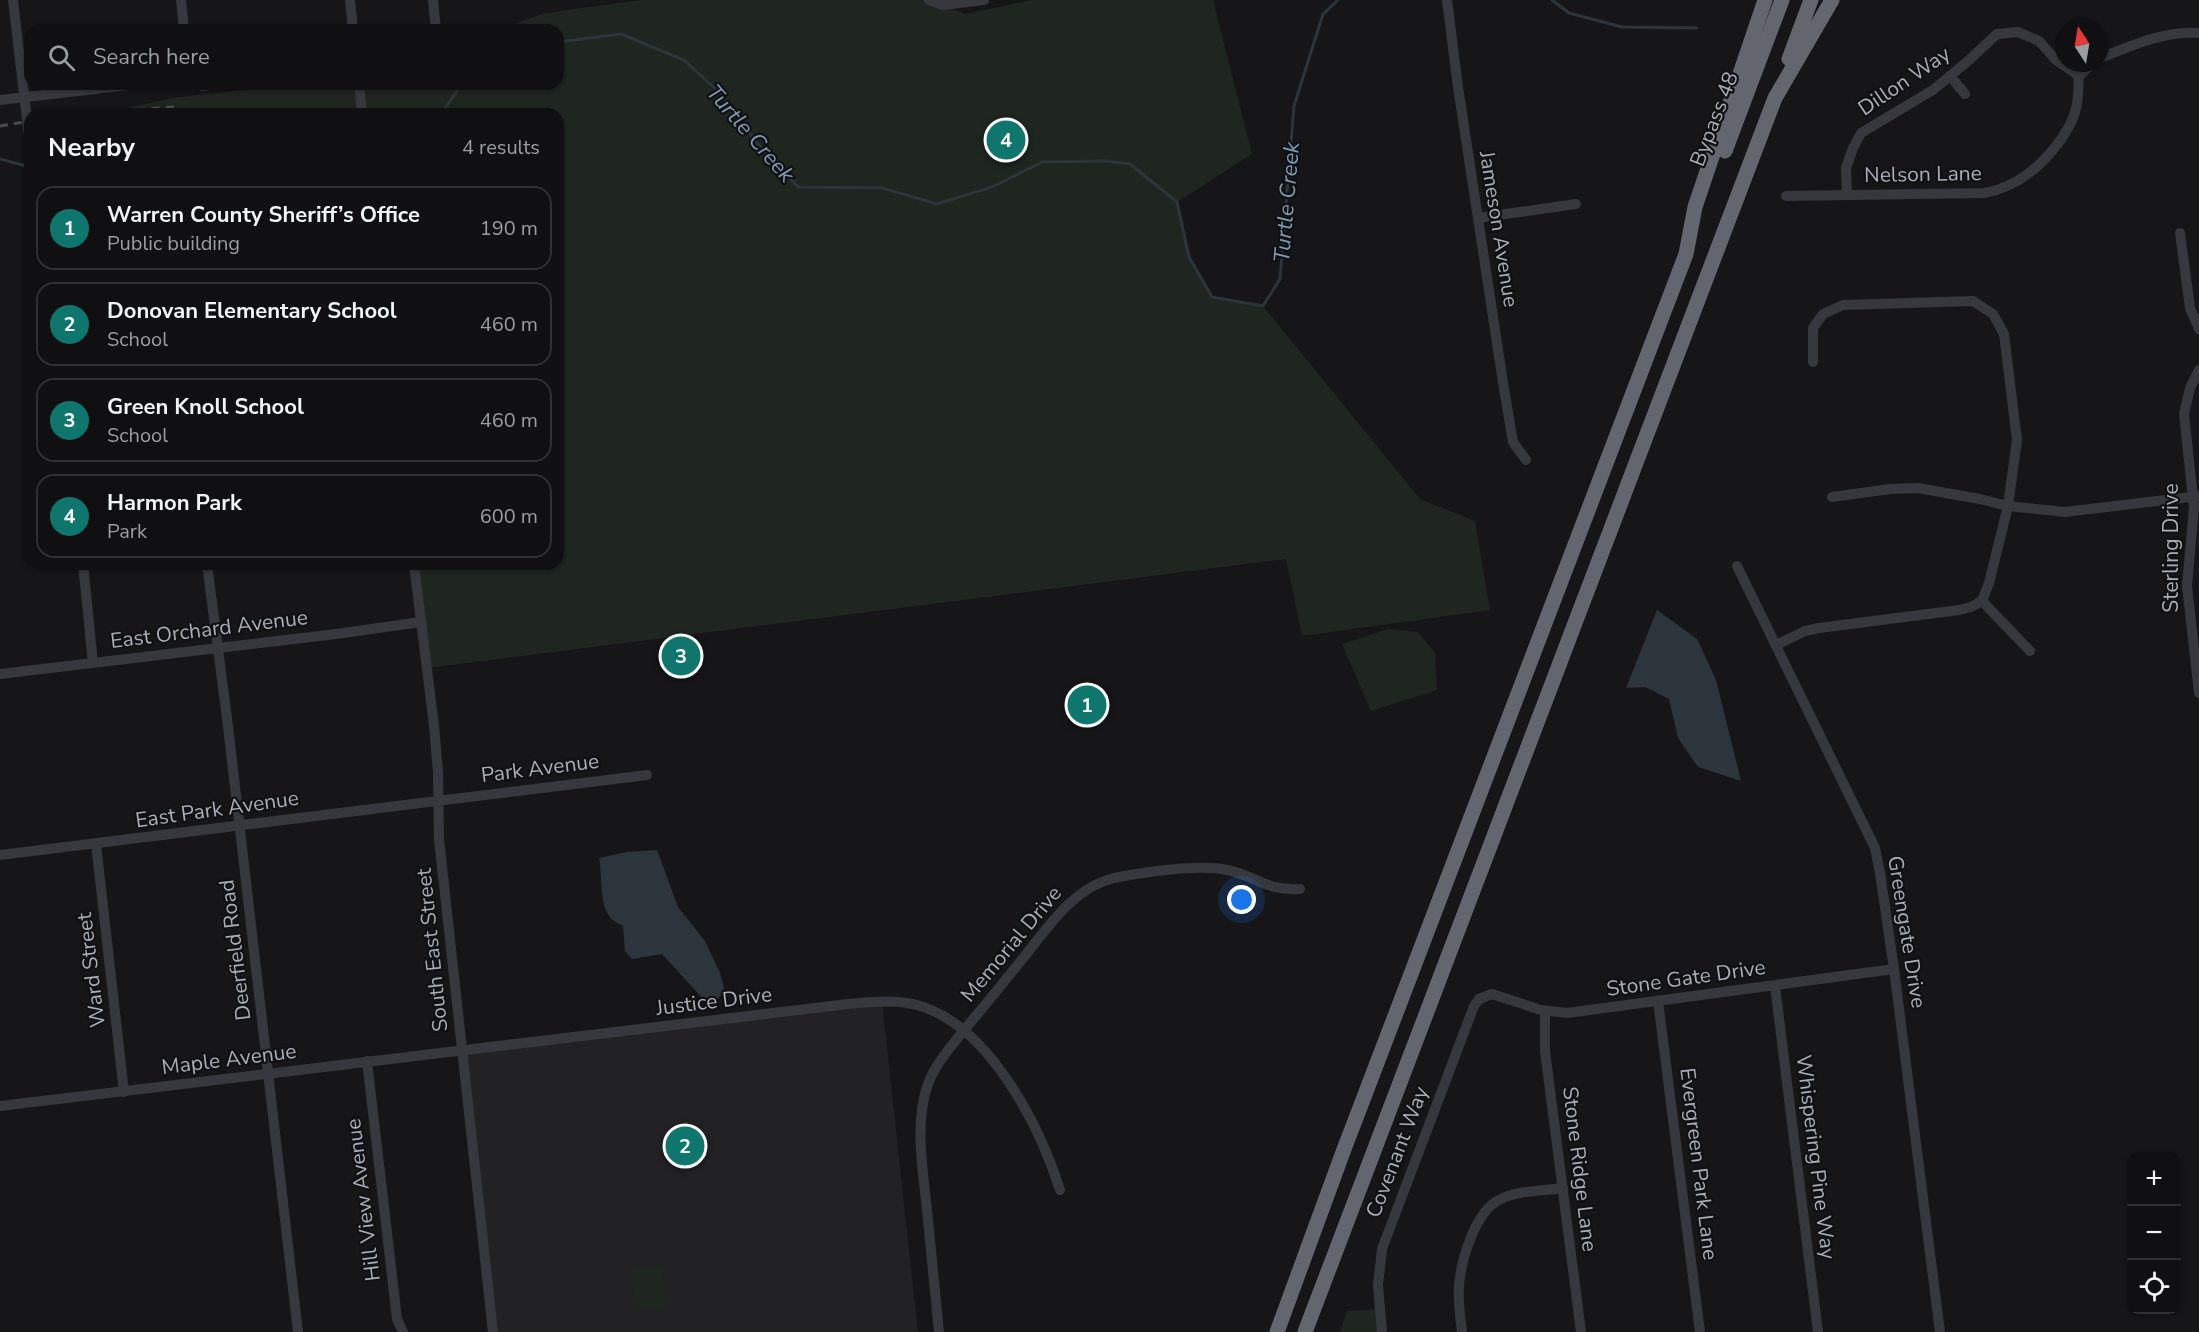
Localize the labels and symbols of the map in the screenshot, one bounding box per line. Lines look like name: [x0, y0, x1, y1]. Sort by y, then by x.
north arrow: [2055, 18, 2109, 72]
street label: Dillon Way: [1852, 40, 1956, 122]
street label: Bypass 48: [1683, 68, 1745, 170]
water label: Turtle Creek: [699, 78, 802, 190]
pin: 4: [986, 118, 1026, 162]
water label: Turtle Creek: [1267, 140, 1307, 264]
street label: Jameson Avenue: [1473, 148, 1525, 309]
street label: Nelson Lane: [1864, 159, 1982, 189]
street label: Sterling Drive: [2157, 483, 2185, 613]
street label: East Orchard Avenue: [109, 603, 309, 655]
pin: 3: [662, 634, 700, 678]
pin: 1: [1068, 682, 1106, 728]
street label: Park Avenue: [479, 747, 601, 789]
street label: East Park Avenue: [133, 784, 301, 834]
street label: Greengate Drive: [1881, 854, 1933, 1010]
street label: South East Street: [409, 866, 455, 1033]
street label: Deerfield Road: [212, 878, 258, 1022]
street label: Memorial Drive: [954, 880, 1068, 1008]
your location: [1227, 885, 1256, 914]
street label: Ward Street: [70, 910, 112, 1029]
street label: Stone Gate Drive: [1605, 953, 1767, 1003]
street label: Justice Drive: [653, 980, 774, 1022]
street label: Maple Avenue: [160, 1037, 298, 1081]
street label: Whispering Pine Way: [1790, 1053, 1842, 1261]
street label: Evergreen Park Lane: [1673, 1066, 1725, 1262]
street label: Covenant Way: [1359, 1082, 1435, 1222]
street label: Stone Ridge Lane: [1556, 1085, 1604, 1253]
street label: Hill View Avenue: [339, 1117, 387, 1283]
pin: 2: [666, 1124, 704, 1168]

